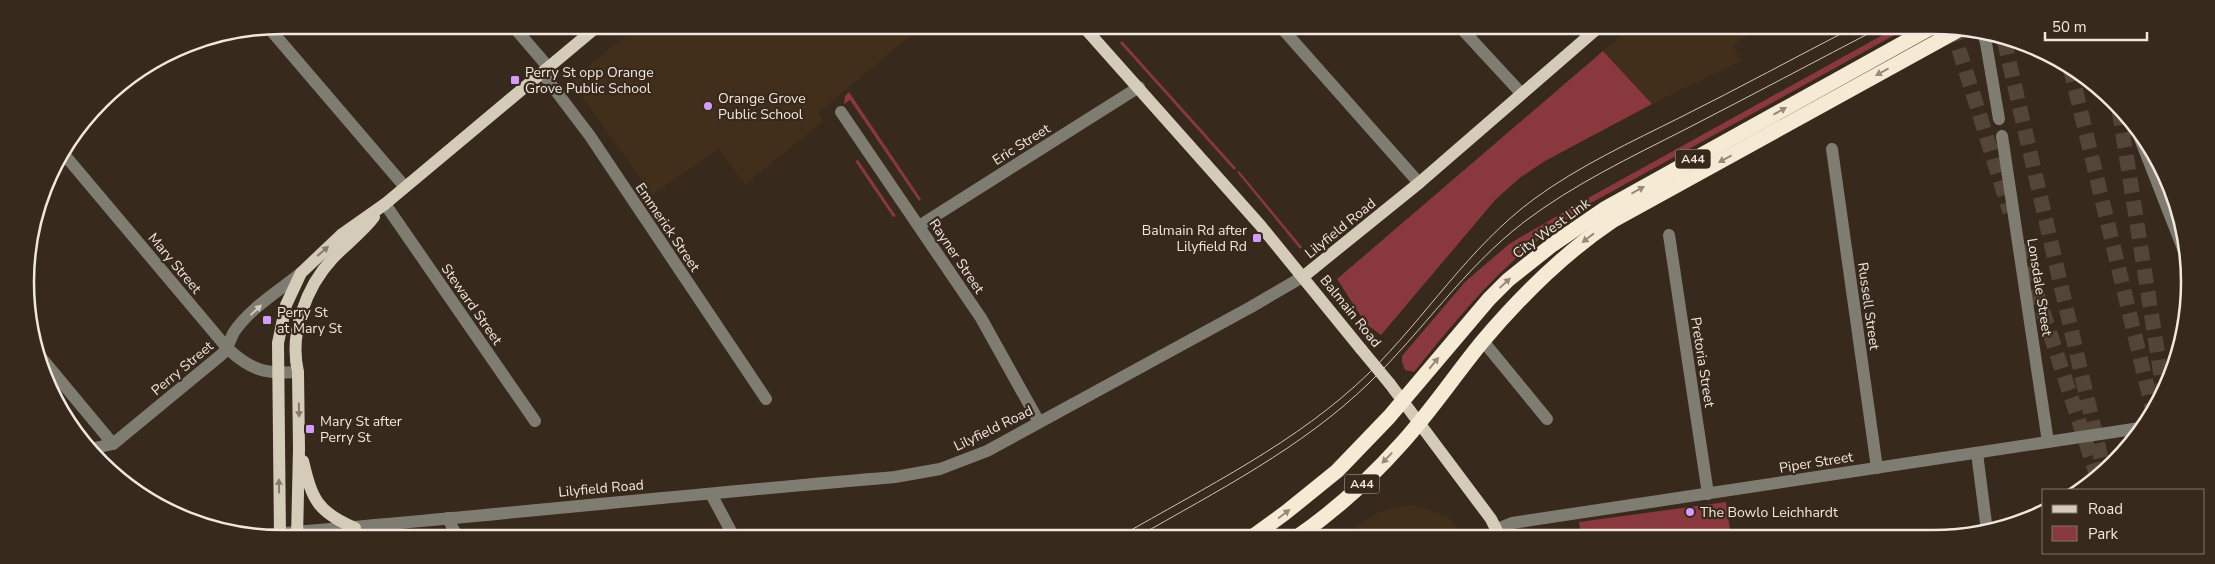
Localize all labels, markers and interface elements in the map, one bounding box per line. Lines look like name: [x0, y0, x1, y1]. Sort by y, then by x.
scale bar: [2045, 10, 2148, 42]
text: 50 m: [2052, 17, 2087, 37]
place label: Perry St opp Orange Grove Public School: [525, 63, 654, 98]
one-way arrow: [1875, 68, 1890, 76]
marker: Perry St opp Orange Grove Public School: [509, 74, 521, 86]
place label: Orange Grove Public School: [718, 89, 806, 124]
marker: Orange Grove Public School: [702, 100, 714, 112]
one-way arrow: [1773, 107, 1787, 115]
street label: Eric Street: [989, 119, 1054, 170]
road number: A44: [1676, 150, 1710, 168]
one-way arrow: [1718, 155, 1732, 163]
street label: Emmerick Street: [631, 179, 704, 275]
one-way arrow: [1631, 186, 1646, 194]
street label: City West Link: [1509, 193, 1595, 263]
street label: Lilyfield Road: [1301, 194, 1380, 263]
street label: Rayner Street: [925, 215, 989, 297]
place label: Balmain Rd after Lilyfield Rd: [1142, 221, 1247, 256]
street label: Mary Street: [144, 229, 206, 298]
marker: Balmain Rd after Lilyfield Rd: [1251, 232, 1263, 244]
one-way arrow: [1581, 233, 1595, 243]
street label: Lonsdale Street: [2022, 237, 2057, 338]
one-way arrow: [317, 245, 329, 257]
street label: Steward Street: [437, 260, 507, 349]
street label: Russell Street: [1853, 261, 1884, 351]
street label: Balmain Road: [1316, 271, 1386, 351]
one-way arrow: [1499, 277, 1511, 289]
place label: Perry St at Mary St: [277, 303, 342, 338]
one-way arrow: [249, 304, 261, 316]
marker: Perry St at Mary St: [261, 314, 273, 326]
street label: Pretoria Street: [1686, 316, 1719, 409]
street label: Perry Street: [147, 337, 217, 400]
one-way arrow: [1429, 357, 1440, 370]
street label: Lilyfield Road: [950, 401, 1036, 456]
one-way arrow: [295, 403, 303, 419]
place label: Mary St after Perry St: [320, 412, 402, 447]
marker: Mary St after Perry St: [304, 423, 316, 435]
street label: Piper Street: [1778, 447, 1854, 478]
one-way arrow: [1381, 452, 1393, 464]
road number: A44: [1344, 474, 1380, 494]
street label: Lilyfield Road: [557, 475, 645, 502]
one-way arrow: [275, 477, 283, 493]
legend: [2042, 489, 2205, 554]
text: Road: [2088, 499, 2123, 519]
place label: The Bowlo Leichhardt: [1700, 503, 1838, 522]
marker: The Bowlo Leichhardt: [1684, 506, 1696, 518]
one-way arrow: [1277, 509, 1291, 519]
text: Park: [2088, 524, 2118, 544]

